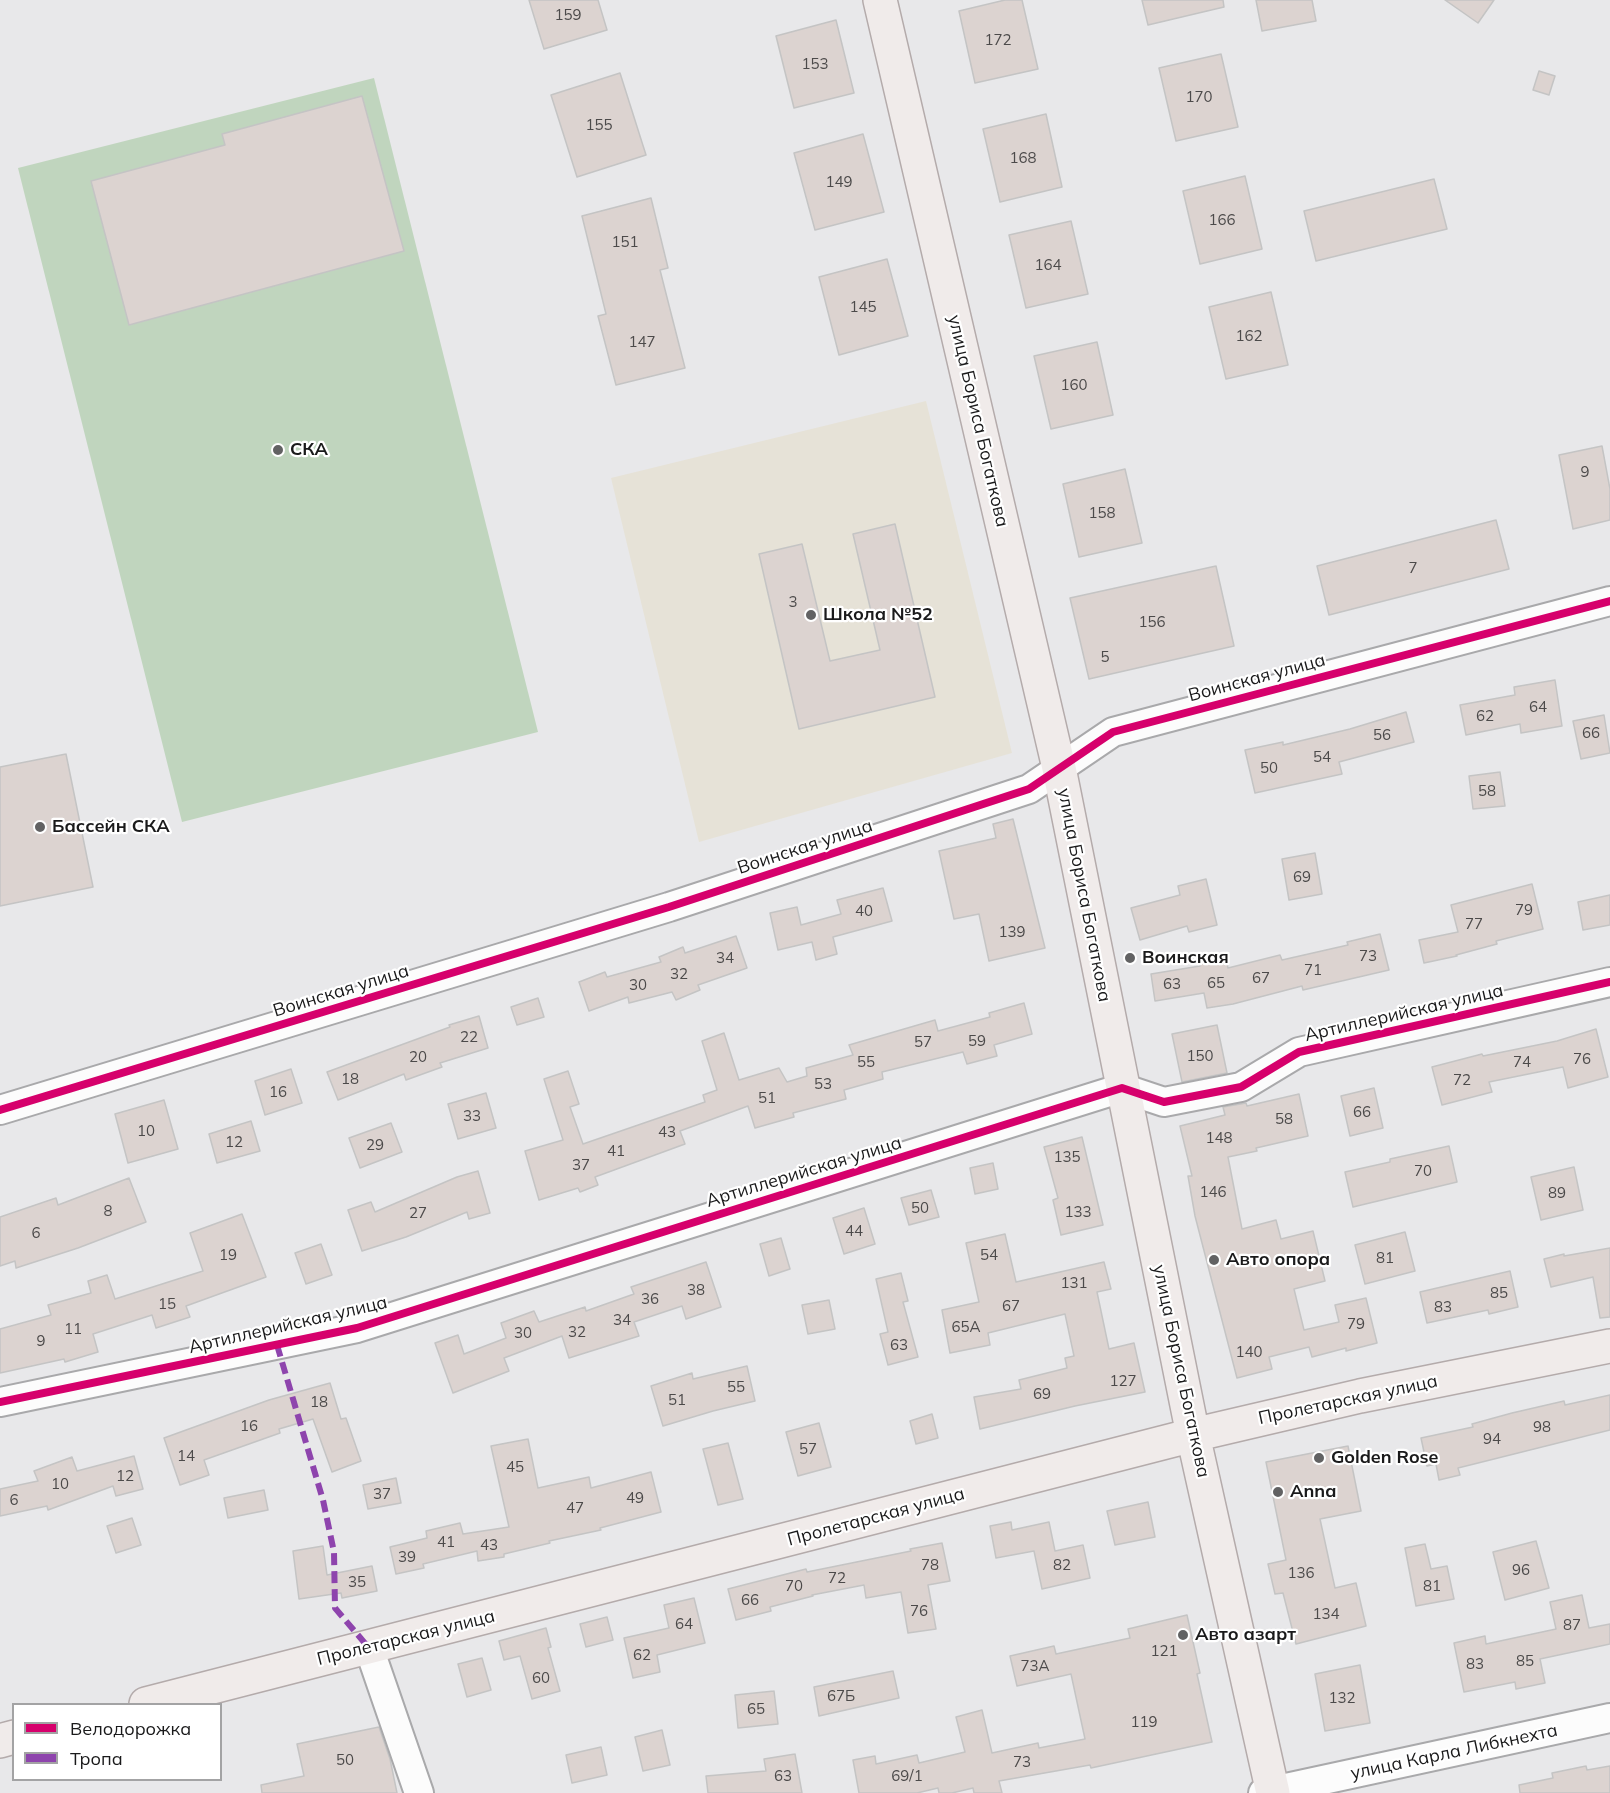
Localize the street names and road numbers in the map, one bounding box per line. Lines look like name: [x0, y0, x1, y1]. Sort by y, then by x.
street label: улица Бориса Богаткова: [943, 313, 1013, 529]
street label: Воинская улица: [1186, 649, 1328, 707]
street label: улица Бориса Богаткова: [1053, 786, 1115, 1004]
street label: Воинская улица: [735, 815, 875, 879]
street label: Воинская улица: [270, 960, 412, 1022]
street label: Артиллерийская улица: [1302, 980, 1506, 1046]
street label: Артиллерийская улица: [704, 1132, 904, 1212]
street label: улица Бориса Богаткова: [1148, 1263, 1214, 1479]
street label: Артиллерийская улица: [186, 1292, 390, 1358]
street label: Пролетарская улица: [1256, 1370, 1440, 1430]
street label: Пролетарская улица: [785, 1483, 967, 1551]
street label: Пролетарская улица: [315, 1605, 497, 1671]
street label: улица Карла Либкнехта: [1349, 1719, 1559, 1785]

